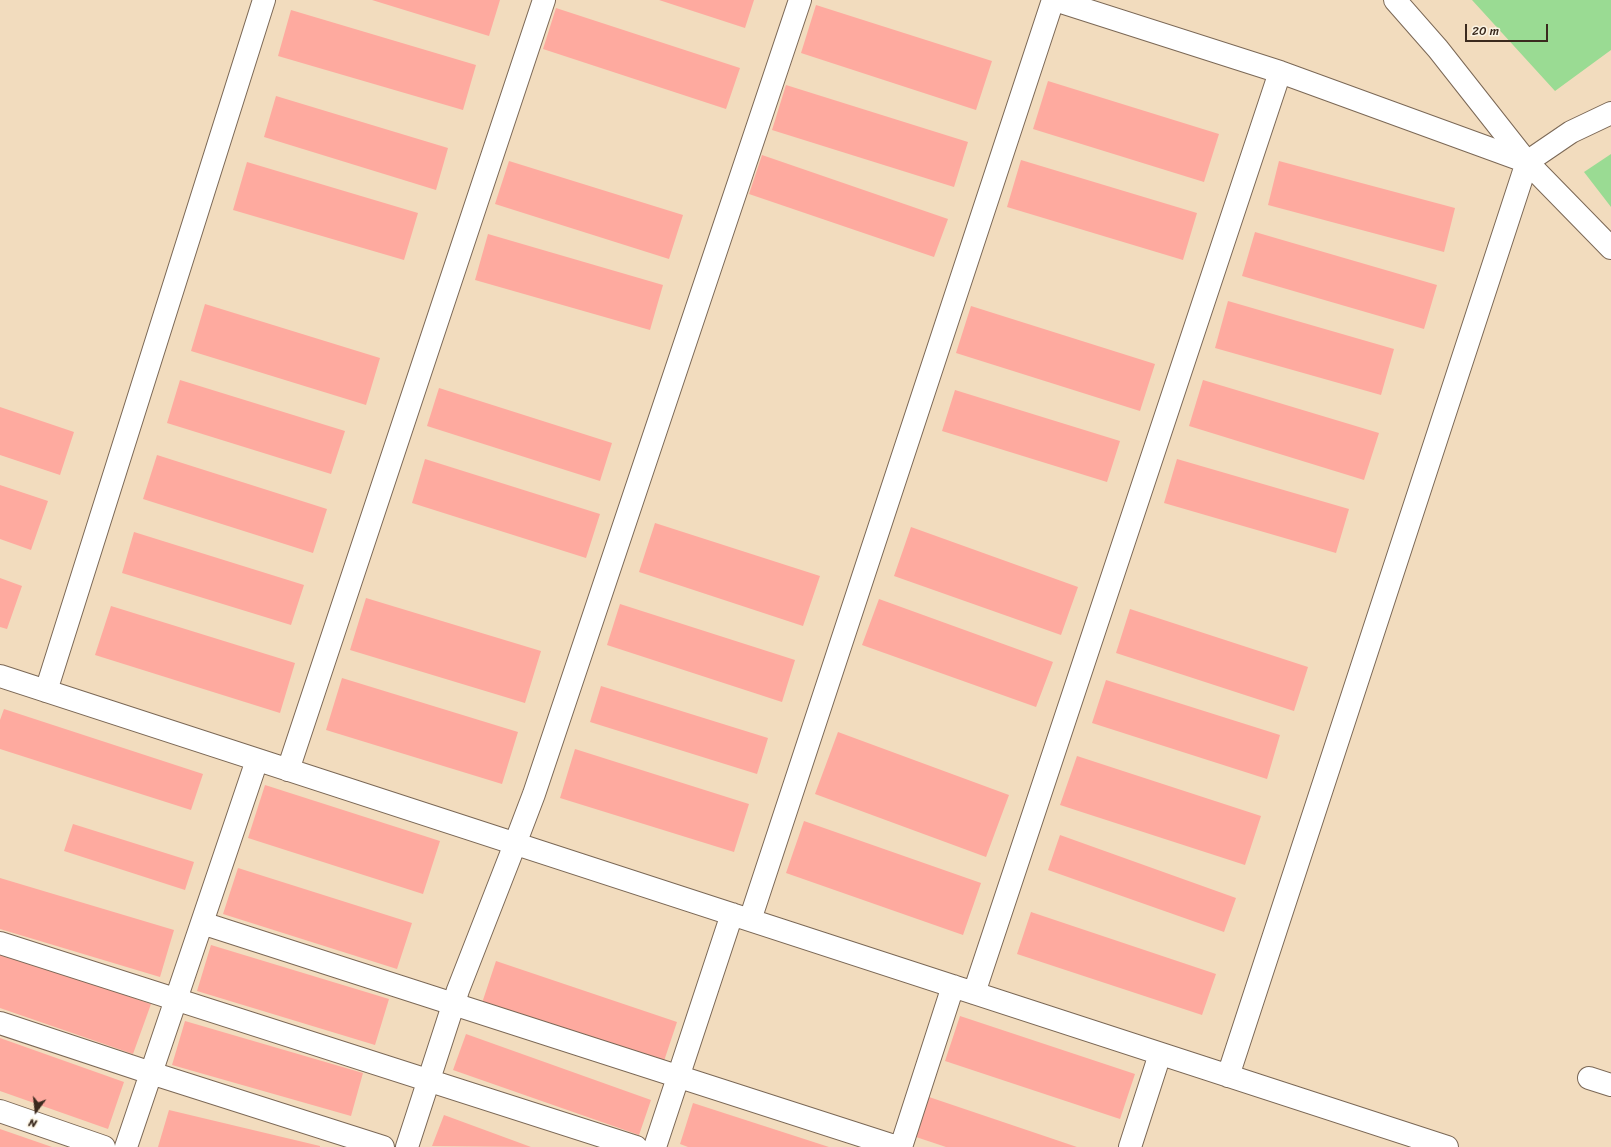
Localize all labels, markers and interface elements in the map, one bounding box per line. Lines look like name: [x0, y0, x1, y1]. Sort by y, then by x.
scale bar: [1467, 16, 1550, 42]
text: 20 m: [1472, 20, 1499, 42]
north arrow: [16, 1091, 56, 1131]
text: N: [27, 1113, 39, 1133]

